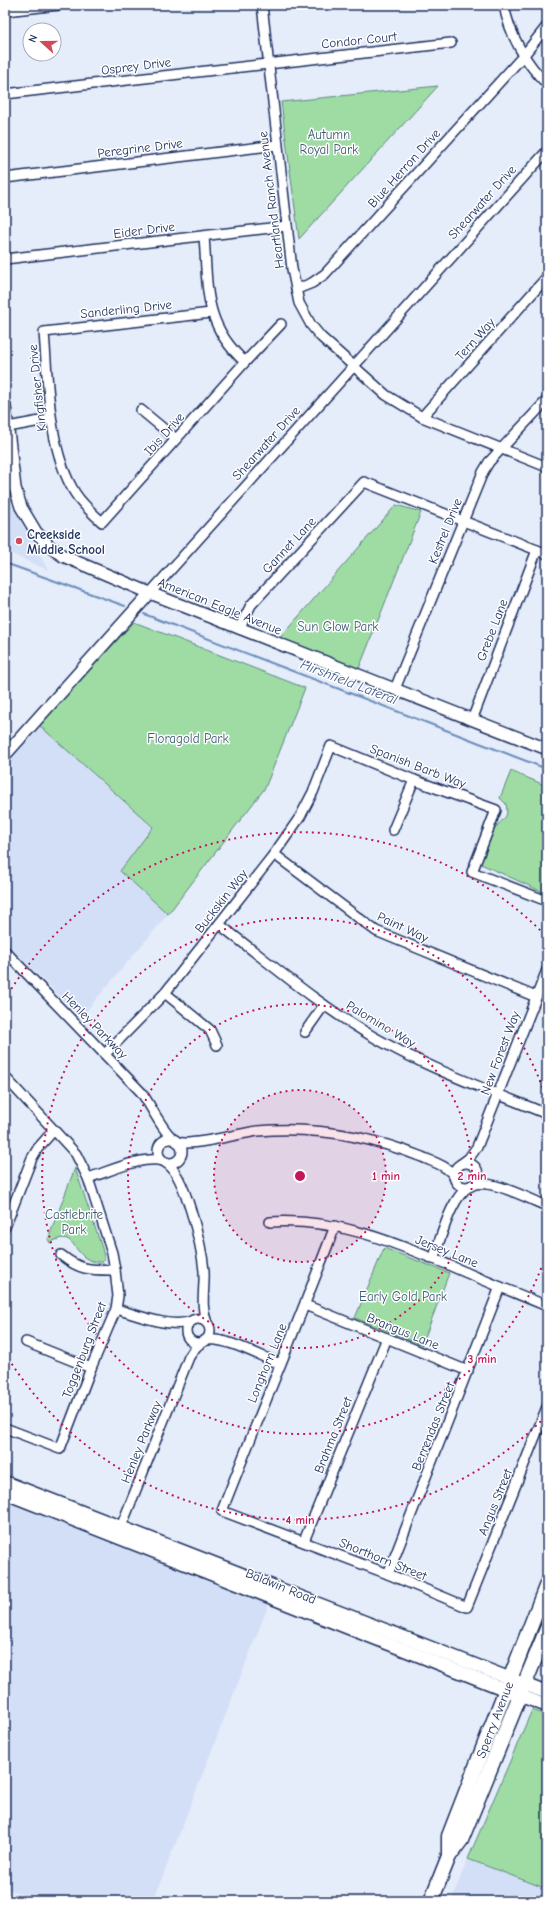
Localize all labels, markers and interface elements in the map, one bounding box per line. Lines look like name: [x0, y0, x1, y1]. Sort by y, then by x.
north arrow: [22, 22, 62, 62]
street label: Condor Court: [321, 28, 399, 51]
text: N: [26, 33, 40, 44]
street label: Osprey Drive: [100, 54, 172, 78]
street label: Blue Herron Drive: [365, 125, 444, 210]
park label: Autumn Royal Park: [300, 127, 359, 157]
street label: Heartland Ranch Avenue: [255, 130, 287, 269]
street label: Peregrine Drive: [97, 135, 184, 161]
street label: Shearwater Drive: [445, 162, 519, 242]
street label: Eider Drive: [112, 219, 176, 241]
street label: Sanderling Drive: [80, 297, 173, 321]
street label: Tern Way: [452, 315, 498, 363]
street label: Kingfisher Drive: [25, 343, 49, 432]
street label: Shearwater Drive: [229, 403, 303, 483]
street label: Ibis Drive: [141, 409, 188, 459]
street label: Kestrel Drive: [425, 496, 465, 566]
street label: Gannet Lane: [259, 513, 319, 576]
place label: Creekside Middle School: [27, 527, 105, 557]
marker: Creekside Middle School: [14, 536, 24, 546]
street label: American Eagle Avenue: [156, 574, 285, 638]
street label: Grebe Lane: [473, 596, 511, 663]
park label: Sun Glow Park: [297, 619, 379, 634]
water label: Hirshfield Lateral: [298, 656, 401, 709]
park label: Floragold Park: [147, 731, 229, 746]
street label: Spanish Barb Way: [368, 741, 468, 791]
street label: Buckskin Way: [192, 866, 251, 936]
street label: Paint Way: [375, 909, 431, 945]
street label: Henley Parkway: [59, 988, 131, 1062]
street label: Palomino Way: [344, 997, 419, 1051]
street label: New Forest Way: [477, 1009, 523, 1097]
centre of rings: [293, 1169, 307, 1183]
text: 1 min: [372, 1169, 400, 1183]
text: 2 min: [457, 1169, 487, 1183]
park label: Castlebrite Park: [45, 1207, 104, 1237]
street label: Jersey Lane: [413, 1232, 481, 1271]
park label: Early Gold Park: [359, 1289, 448, 1304]
street label: Toggenburg Street: [59, 1298, 110, 1400]
street label: Brangus Lane: [365, 1310, 442, 1353]
street label: Longhorn Lane: [244, 1321, 290, 1405]
text: 3 min: [467, 1352, 497, 1366]
street label: Berrendas Street: [408, 1378, 458, 1473]
street label: Brahma Street: [311, 1393, 356, 1475]
street label: Henley Parkway: [118, 1398, 164, 1485]
street label: Angus Street: [475, 1465, 516, 1538]
text: 4 min: [286, 1513, 314, 1527]
street label: Shorthorn Street: [337, 1535, 430, 1584]
street label: Baldwin Road: [244, 1565, 318, 1607]
street label: Sperry Avenue: [473, 1679, 516, 1760]

